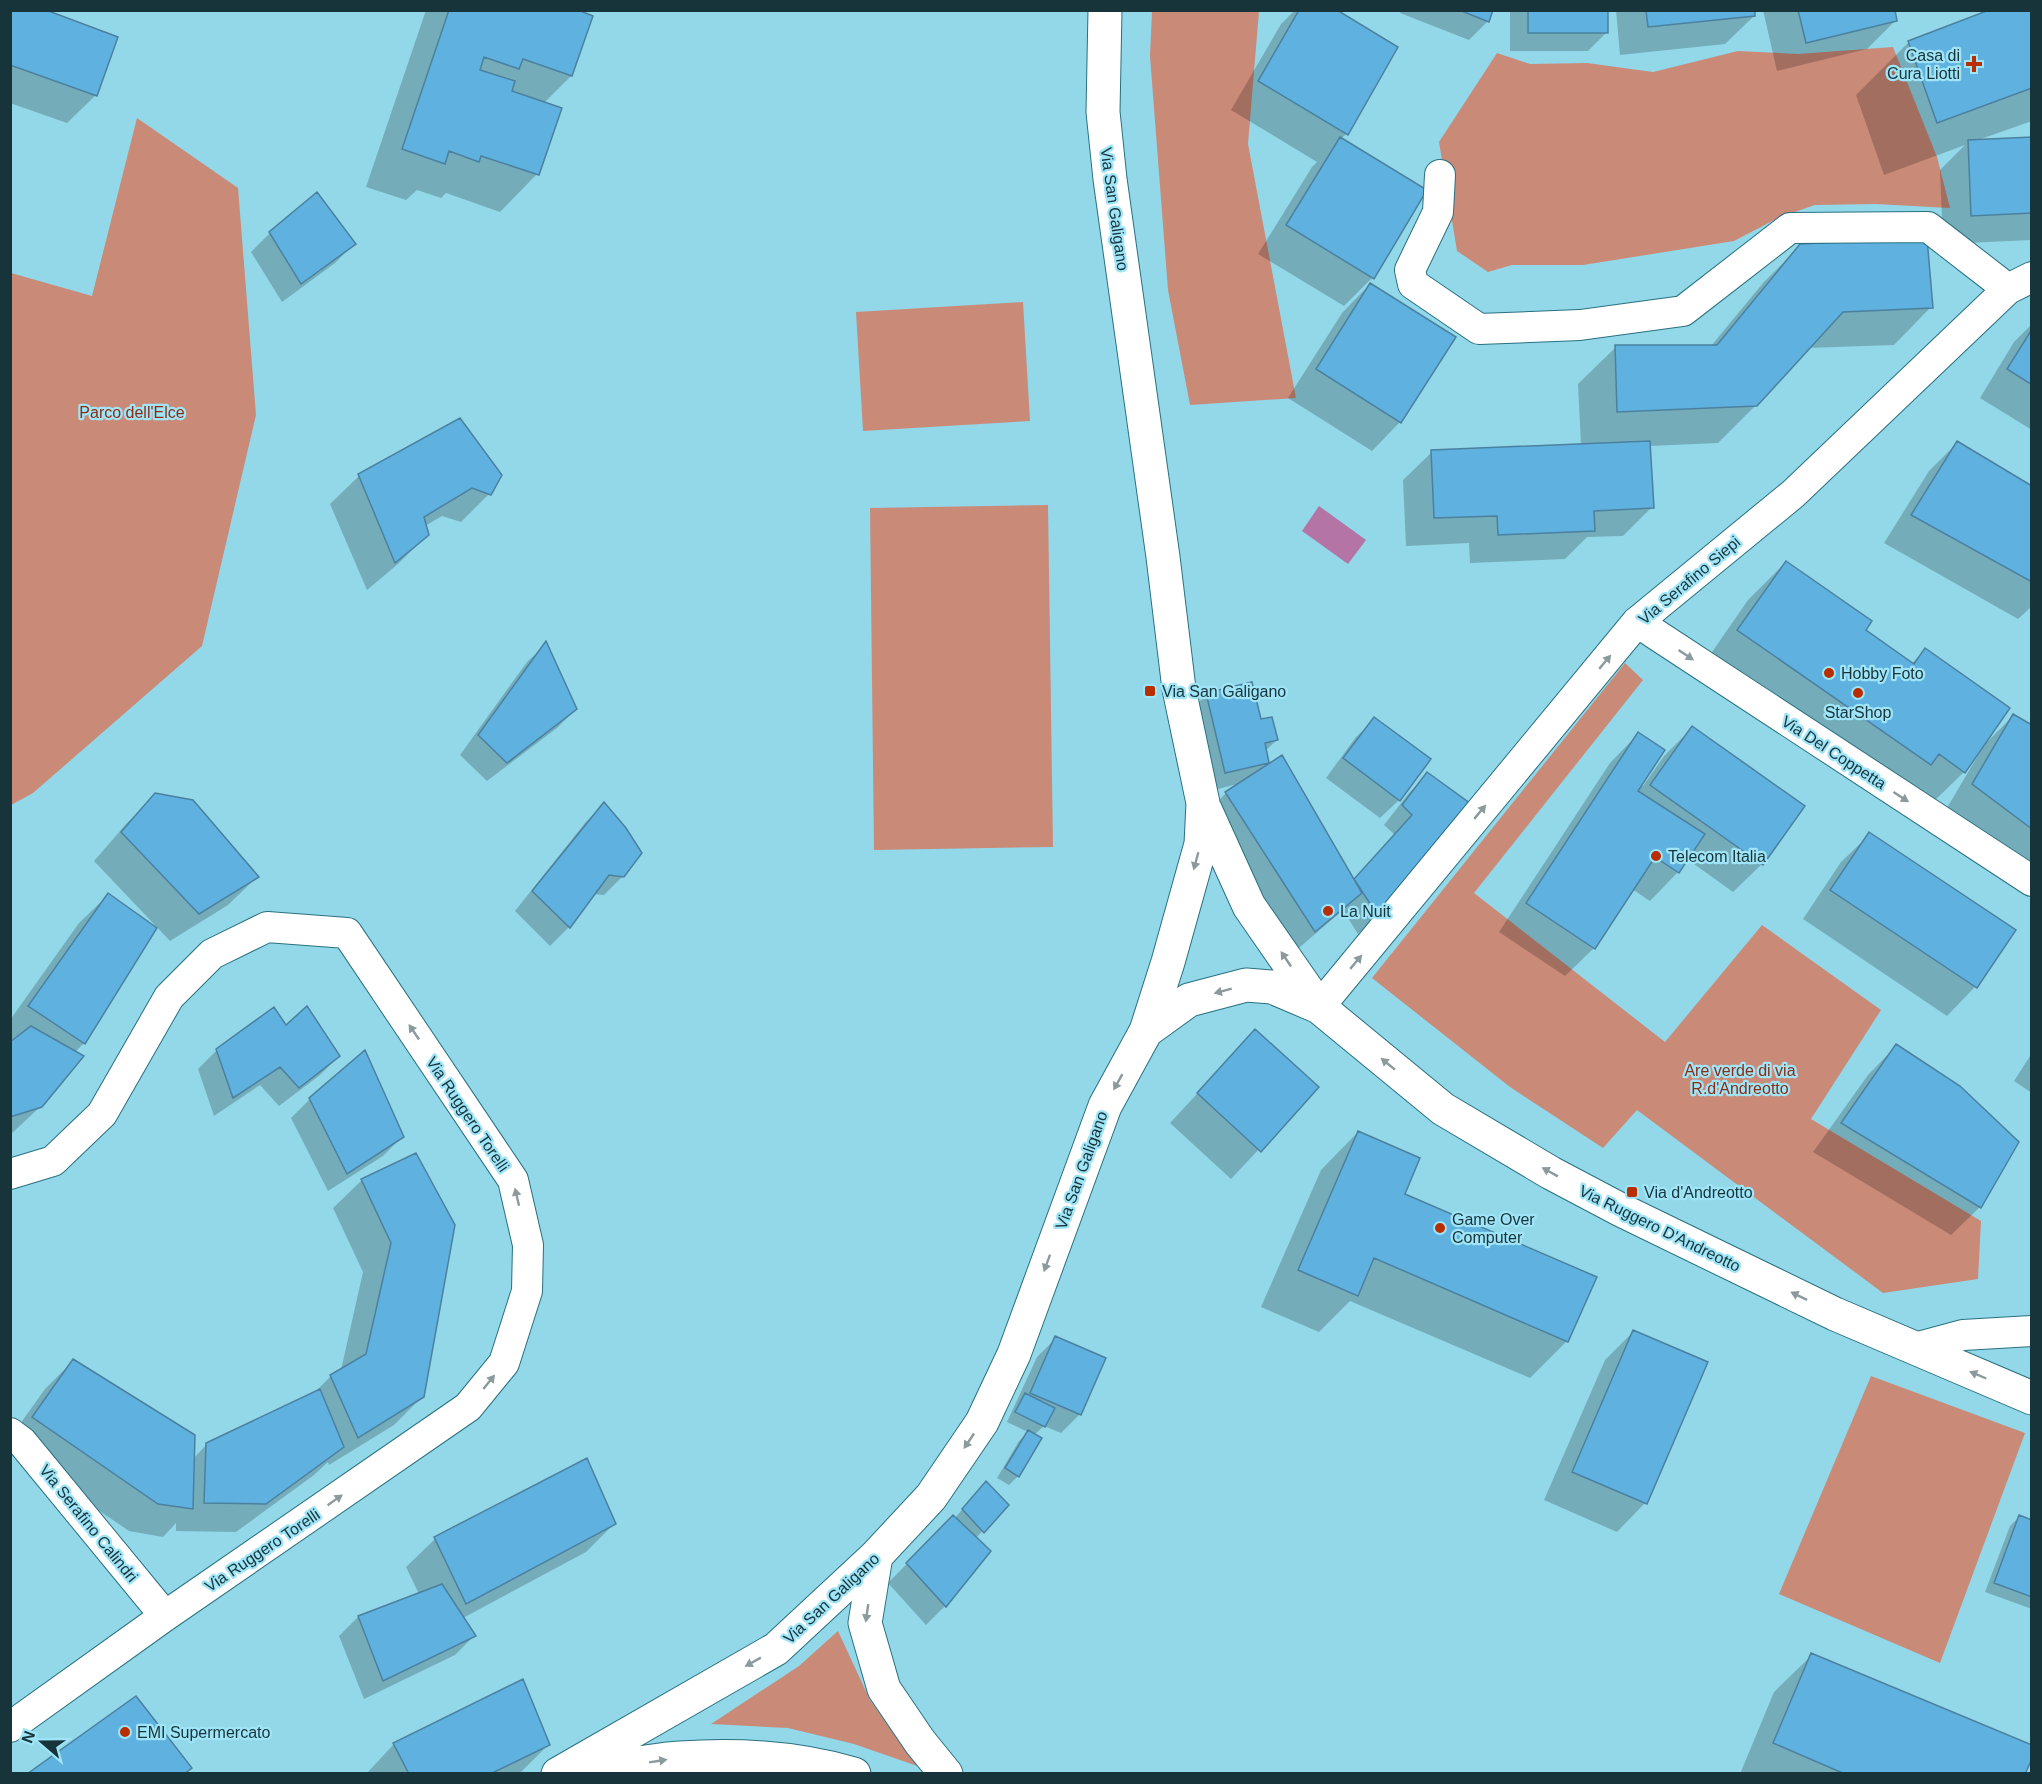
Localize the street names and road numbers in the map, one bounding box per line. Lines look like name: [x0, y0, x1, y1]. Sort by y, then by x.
street label: Via San Galigano: [1097, 146, 1132, 272]
street label: Via Serafino Siepi: [1635, 533, 1743, 628]
street label: Via Del Coppetta: [1778, 712, 1889, 792]
street label: Via Ruggero Torelli: [423, 1054, 512, 1175]
street label: Via San Galigano: [1052, 1109, 1111, 1231]
street label: Via Ruggero D'Andreotto: [1576, 1182, 1743, 1275]
street label: Via Serafino Calindri: [36, 1461, 141, 1585]
street label: Via Ruggero Torelli: [202, 1506, 323, 1595]
street label: Via San Galigano: [780, 1550, 883, 1647]

